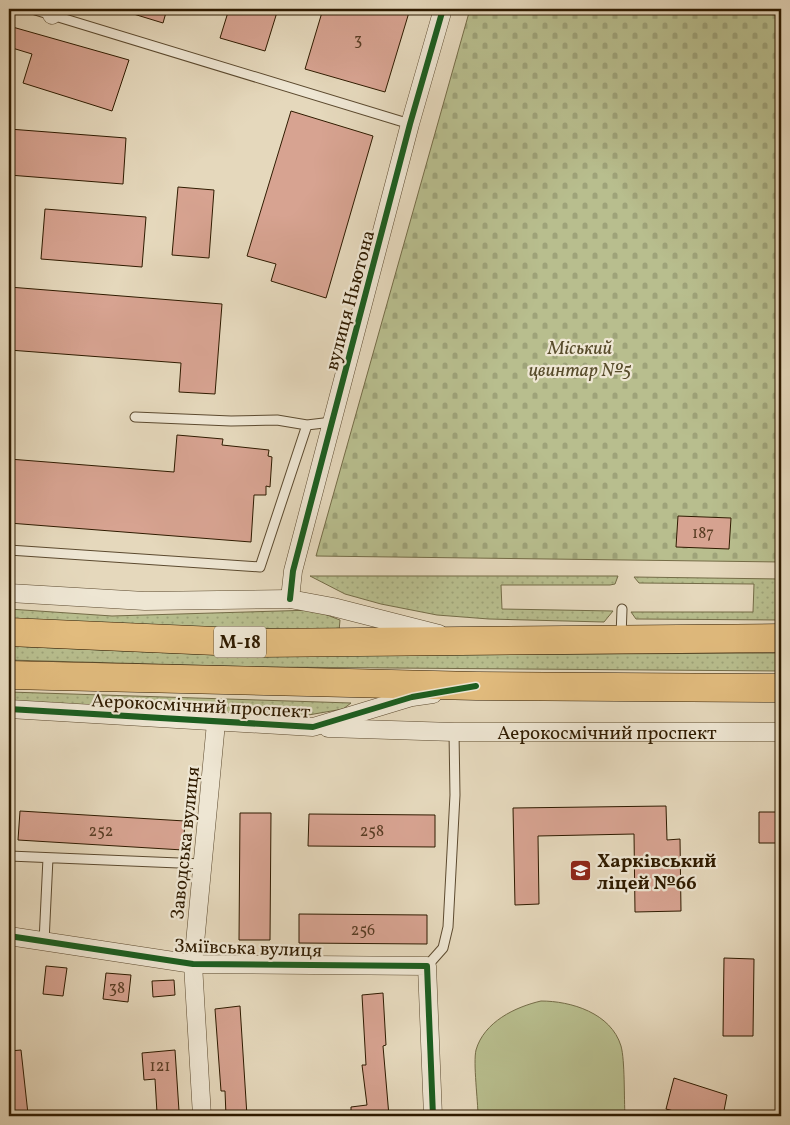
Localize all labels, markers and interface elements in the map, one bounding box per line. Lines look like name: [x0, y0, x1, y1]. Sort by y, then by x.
house number: 3: [354, 30, 362, 52]
street label: вулиця Ньютона: [320, 227, 382, 374]
park label: Міський цвинтар №5: [528, 336, 632, 384]
house number: 187: [692, 523, 714, 545]
road number: М-18: [214, 626, 266, 658]
street label: Аерокосмічний проспект: [91, 688, 311, 726]
street label: Аерокосмічний проспект: [497, 721, 717, 747]
street label: Заводська вулиця: [165, 765, 207, 921]
house number: 252: [89, 821, 113, 843]
house number: 258: [360, 821, 384, 843]
place label: Харківський ліцей №66: [597, 849, 717, 897]
school or university icon: Харківський ліцей №66: [569, 859, 593, 883]
house number: 256: [351, 920, 375, 942]
street label: Зміївська вулиця: [173, 933, 323, 965]
house number: 38: [109, 978, 125, 1000]
house number: 121: [149, 1056, 171, 1078]

